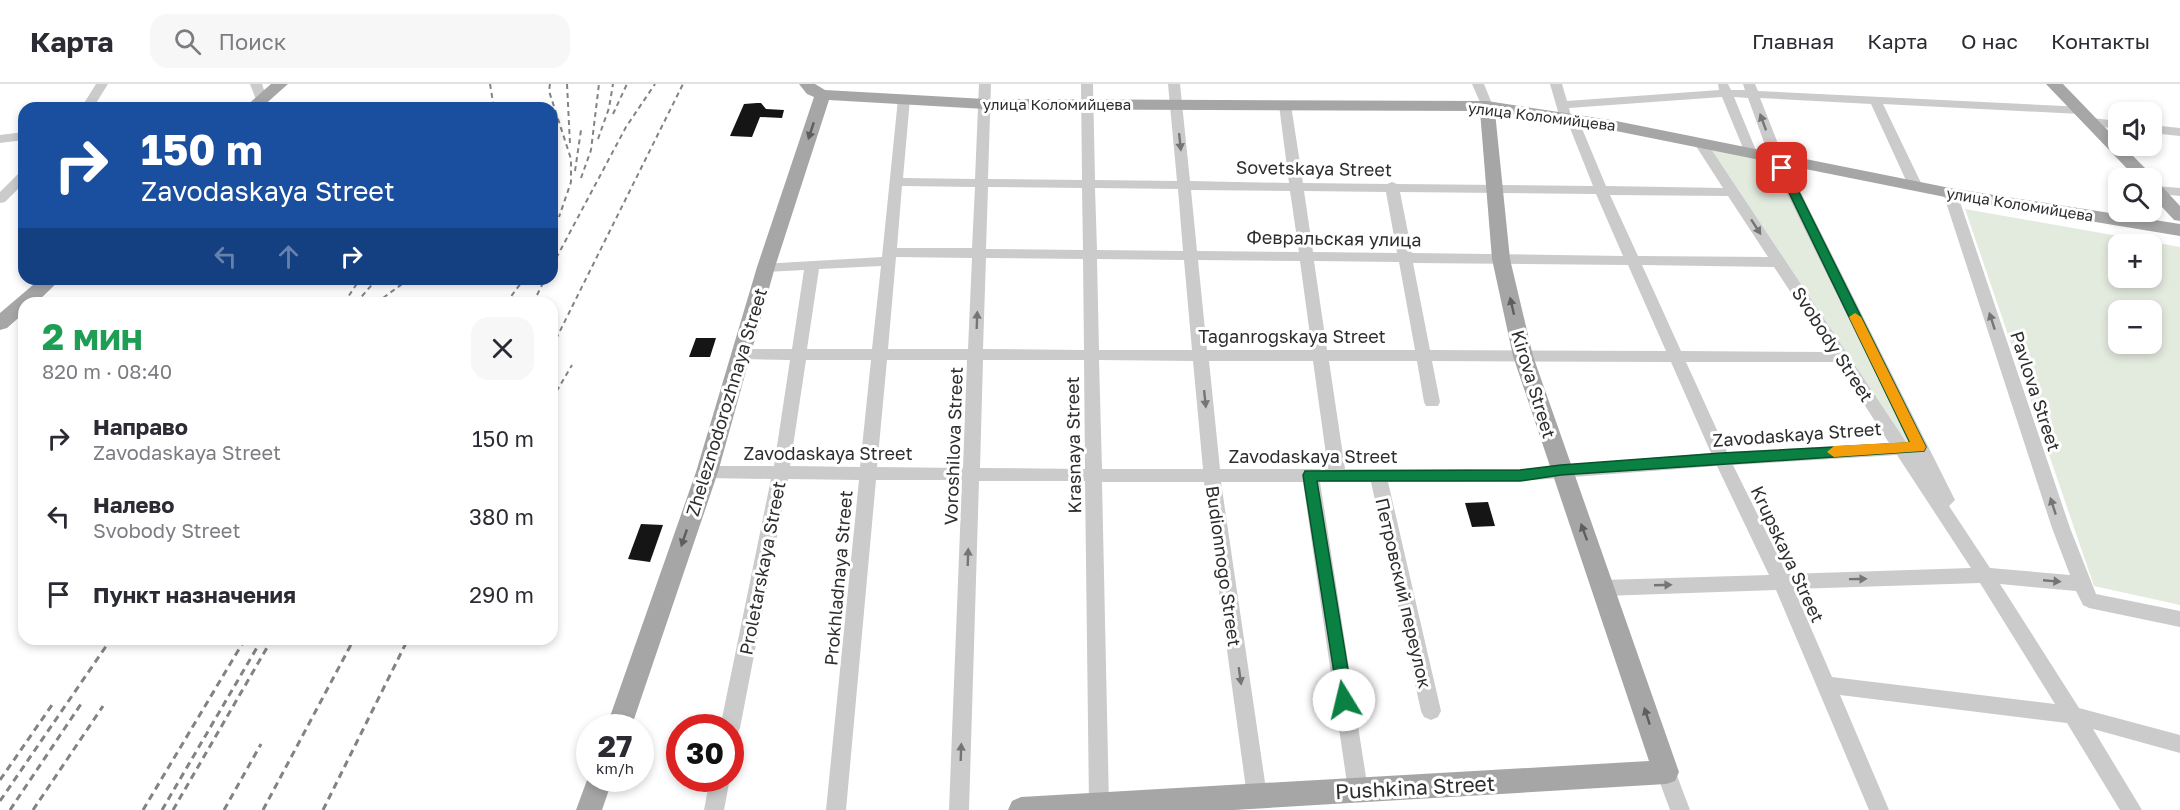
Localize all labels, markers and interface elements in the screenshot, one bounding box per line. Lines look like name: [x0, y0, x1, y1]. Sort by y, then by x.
search box: [150, 14, 570, 68]
text: Карта: [30, 25, 114, 58]
icon: search: [171, 25, 204, 58]
text: Поиск: [219, 28, 286, 55]
text: Главная: [1752, 28, 1834, 54]
text: Карта: [1867, 28, 1928, 54]
text: О нас: [1961, 28, 2018, 54]
text: Контакты: [2051, 28, 2150, 54]
street label: улица Коломийцева: [983, 95, 1131, 113]
street label: улица Коломийцева: [1467, 98, 1617, 134]
map controls: [2108, 102, 2162, 354]
button: sound: [2108, 102, 2162, 156]
one-way arrow: [1758, 112, 1768, 130]
one-way arrow: [805, 122, 815, 140]
text: 150 m: [141, 124, 263, 174]
icon: right: [42, 126, 120, 204]
one-way arrow: [1175, 133, 1185, 152]
pin: [1756, 142, 1807, 193]
icon: arrive: [1765, 151, 1798, 184]
street label: Sovetskaya Street: [1236, 156, 1392, 180]
button: search: [2108, 168, 2162, 222]
text: Zavodaskaya Street: [141, 175, 395, 207]
street label: улица Коломийцева: [1945, 183, 2095, 225]
one-way arrow: [1750, 218, 1761, 235]
street label: Февральская улица: [1246, 225, 1422, 251]
button: +: [2108, 234, 2162, 288]
icon: left: [209, 240, 242, 273]
icon: ahead: [272, 240, 305, 273]
icon: right: [335, 240, 368, 273]
street label: Svobody Street: [1788, 282, 1878, 406]
street label: Zheleznodorozhnaya Street: [681, 285, 771, 519]
one-way arrow: [1507, 297, 1516, 316]
button: −: [2108, 300, 2162, 354]
one-way arrow: [972, 310, 981, 329]
one-way arrow: [1987, 312, 1996, 330]
text: 2 мин: [42, 315, 143, 358]
button: close: [471, 317, 534, 380]
street label: Taganrogskaya Street: [1198, 325, 1386, 347]
street label: Kirova Street: [1507, 327, 1561, 441]
street label: Pavlova Street: [2006, 328, 2066, 454]
text: 820 m · 08:40: [42, 359, 172, 383]
street label: Voroshilova Street: [939, 366, 967, 526]
street label: Krasnaya Street: [1061, 376, 1085, 514]
one-way arrow: [1200, 390, 1210, 409]
text: Направо: [93, 413, 188, 440]
street label: Zavodaskaya Street: [1712, 417, 1882, 451]
icon: right: [42, 422, 75, 455]
text: 150 m: [472, 425, 534, 452]
text: Zavodaskaya Street: [93, 440, 281, 464]
street label: Zavodaskaya Street: [743, 442, 913, 464]
street label: Zavodaskaya Street: [1228, 445, 1398, 467]
street label: Proletarskaya Street: [734, 479, 790, 657]
street label: Krupskaya Street: [1747, 482, 1829, 626]
street label: Budionnogo Street: [1202, 484, 1246, 648]
street label: Prokhladnaya Street: [819, 489, 857, 667]
text: Налево: [93, 491, 175, 518]
street label: Петровский переулок: [1371, 496, 1437, 690]
one-way arrow: [2048, 497, 2058, 515]
icon: left: [42, 500, 75, 533]
text: 380 m: [469, 503, 534, 530]
text: Svobody Street: [93, 518, 240, 542]
one-way arrow: [1578, 523, 1588, 541]
one-way arrow: [678, 529, 688, 547]
one-way arrow: [963, 547, 973, 566]
one-way arrow: [1848, 574, 1867, 583]
one-way arrow: [2043, 576, 2062, 586]
icon: arrive: [42, 578, 75, 611]
text: Пункт назначения: [93, 581, 296, 608]
text: 290 m: [469, 581, 534, 608]
one-way arrow: [1653, 581, 1672, 590]
one-way arrow: [1235, 666, 1244, 685]
position arrow: [1312, 668, 1376, 732]
one-way arrow: [1642, 707, 1652, 725]
speed limit sign: 30: [666, 714, 744, 792]
text: 27: [598, 728, 632, 764]
one-way arrow: [956, 742, 966, 761]
text: km/h: [596, 759, 634, 777]
street label: Pushkina Street: [1334, 770, 1496, 804]

